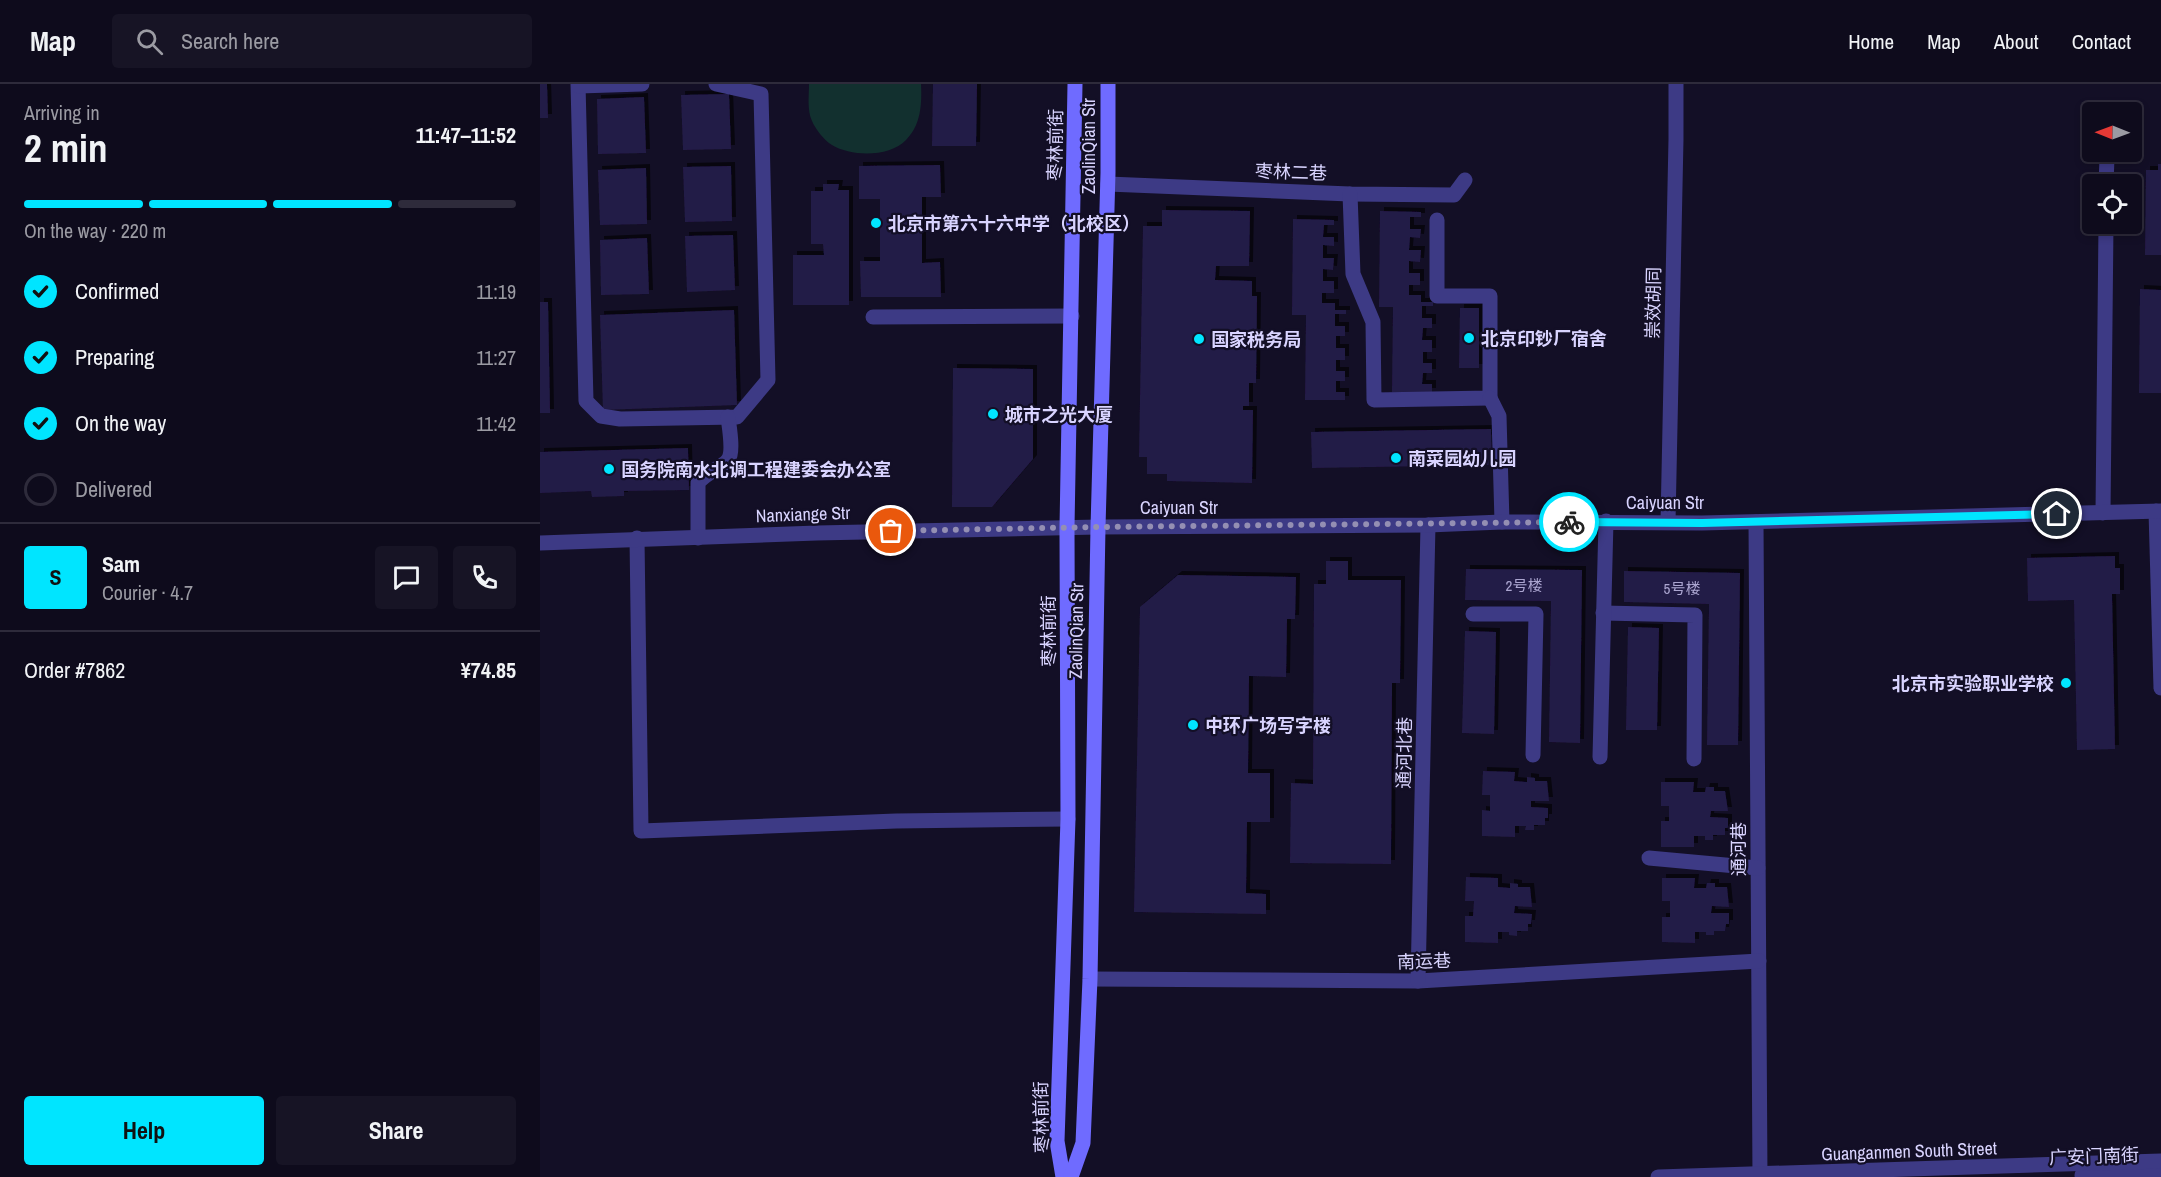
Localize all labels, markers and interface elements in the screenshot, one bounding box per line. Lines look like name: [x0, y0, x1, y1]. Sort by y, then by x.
search box: [112, 14, 532, 68]
text: Map: [30, 22, 76, 60]
icon: search: [133, 25, 166, 58]
text: Search here: [181, 26, 279, 56]
text: Home: [1848, 27, 1894, 56]
text: Map: [1927, 27, 1961, 56]
text: About: [1994, 27, 2039, 56]
text: Contact: [2072, 27, 2131, 56]
street label: ZaolinQian Str: [1076, 98, 1101, 194]
text: Arriving in: [24, 99, 100, 126]
north arrow: [2082, 102, 2142, 162]
map controls: [2082, 102, 2142, 234]
street label: 枣林前街: [1042, 109, 1068, 181]
text: 11:47–11:52: [416, 120, 516, 150]
text: 2 min: [24, 122, 108, 174]
street label: 枣林二巷: [1255, 158, 1327, 186]
button: locate: [2082, 174, 2142, 234]
place label: 北京市第六十六中学（北校区）: [888, 211, 1140, 236]
marker: 北京市第六十六中学（北校区）: [869, 216, 883, 230]
text: On the way · 220 m: [24, 217, 166, 244]
street label: 崇效胡同: [1640, 267, 1666, 339]
icon: check: [24, 275, 57, 308]
text: Confirmed: [75, 276, 159, 306]
text: 11:19: [476, 278, 516, 305]
place label: 北京印钞厂宿舍: [1481, 326, 1607, 351]
place label: 国家税务局: [1211, 327, 1301, 352]
marker: 北京印钞厂宿舍: [1462, 331, 1476, 345]
marker: 国家税务局: [1192, 332, 1206, 346]
icon: check: [24, 341, 57, 374]
text: Preparing: [75, 342, 154, 372]
text: 11:27: [476, 344, 516, 371]
place label: 城市之光大厦: [1005, 402, 1113, 427]
icon: check: [24, 407, 57, 440]
marker: 城市之光大厦: [986, 407, 1000, 421]
text: On the way: [75, 408, 166, 438]
text: 11:42: [476, 410, 516, 437]
place label: 南菜园幼儿园: [1408, 446, 1516, 471]
marker: 南菜园幼儿园: [1389, 451, 1403, 465]
place label: 国务院南水北调工程建委会办公室: [621, 457, 891, 482]
marker: 国务院南水北调工程建委会办公室: [602, 462, 616, 476]
text: Delivered: [75, 474, 152, 504]
pin: [2031, 488, 2082, 539]
street label: Caiyuan Str: [1626, 490, 1704, 515]
courier: [1539, 492, 1599, 552]
street label: Caiyuan Str: [1140, 495, 1218, 520]
icon: home: [2040, 497, 2073, 530]
street label: Nanxiange Str: [755, 500, 851, 528]
pin: [865, 505, 916, 556]
icon: bike: [1553, 506, 1586, 539]
icon: bag: [874, 514, 907, 547]
button: chat: [375, 546, 438, 609]
button: phone: [453, 546, 516, 609]
text: Sam: [102, 549, 140, 579]
text: S: [49, 562, 62, 592]
house number: 2号楼: [1506, 575, 1542, 596]
house number: 5号楼: [1664, 578, 1700, 599]
text: Courier · 4.7: [102, 579, 193, 606]
street label: ZaolinQian Str: [1063, 583, 1089, 679]
street label: 枣林前街: [1036, 595, 1061, 667]
text: Order #7862: [24, 655, 125, 685]
text: ¥74.85: [461, 655, 516, 685]
place label: 北京市实验职业学校: [1892, 671, 2054, 696]
marker: 北京市实验职业学校: [2059, 676, 2073, 690]
place label: 中环广场写字楼: [1205, 713, 1331, 738]
street label: 通河北巷: [1391, 717, 1417, 789]
marker: 中环广场写字楼: [1186, 718, 1200, 732]
street label: 通河巷: [1726, 822, 1751, 876]
street label: 南运巷: [1397, 948, 1451, 974]
street label: 枣林前街: [1028, 1081, 1054, 1153]
button: Help: [24, 1096, 264, 1165]
button: Share: [276, 1096, 516, 1165]
street label: Guanganmen South Street: [1821, 1135, 1997, 1167]
street label: 广安门南街: [2049, 1142, 2139, 1170]

